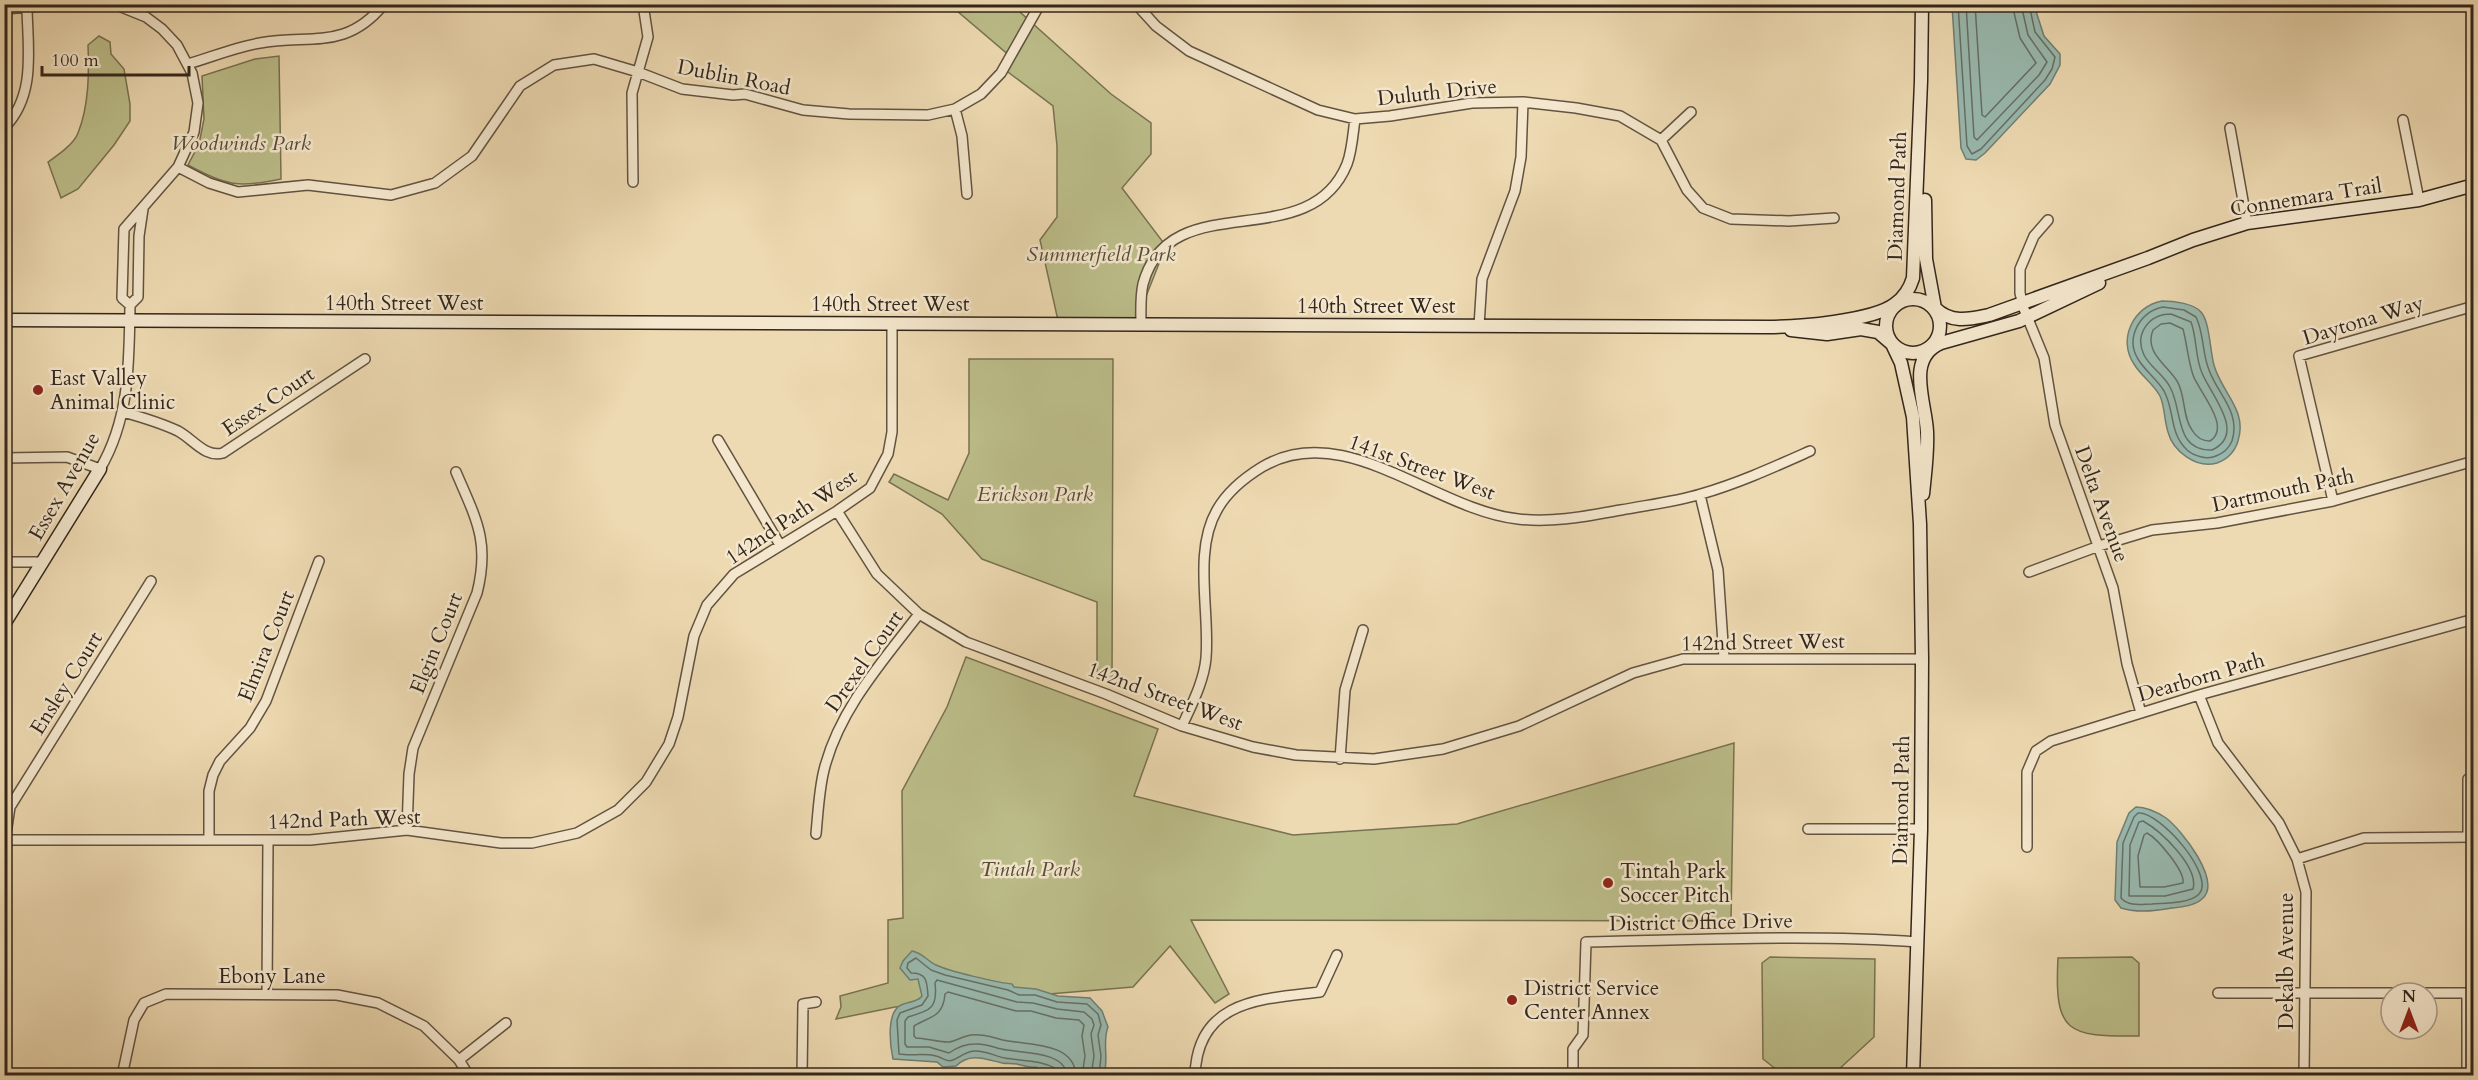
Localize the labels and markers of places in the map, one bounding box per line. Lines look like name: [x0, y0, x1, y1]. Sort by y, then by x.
place label: East Valley Animal Clinic: [50, 364, 175, 417]
marker: East Valley Animal Clinic: [31, 383, 45, 397]
place label: Tintah Park Soccer Pitch: [1620, 857, 1730, 910]
marker: Tintah Park Soccer Pitch: [1601, 876, 1615, 890]
place label: District Service Center Annex: [1524, 974, 1659, 1027]
marker: District Service Center Annex: [1505, 993, 1519, 1007]

